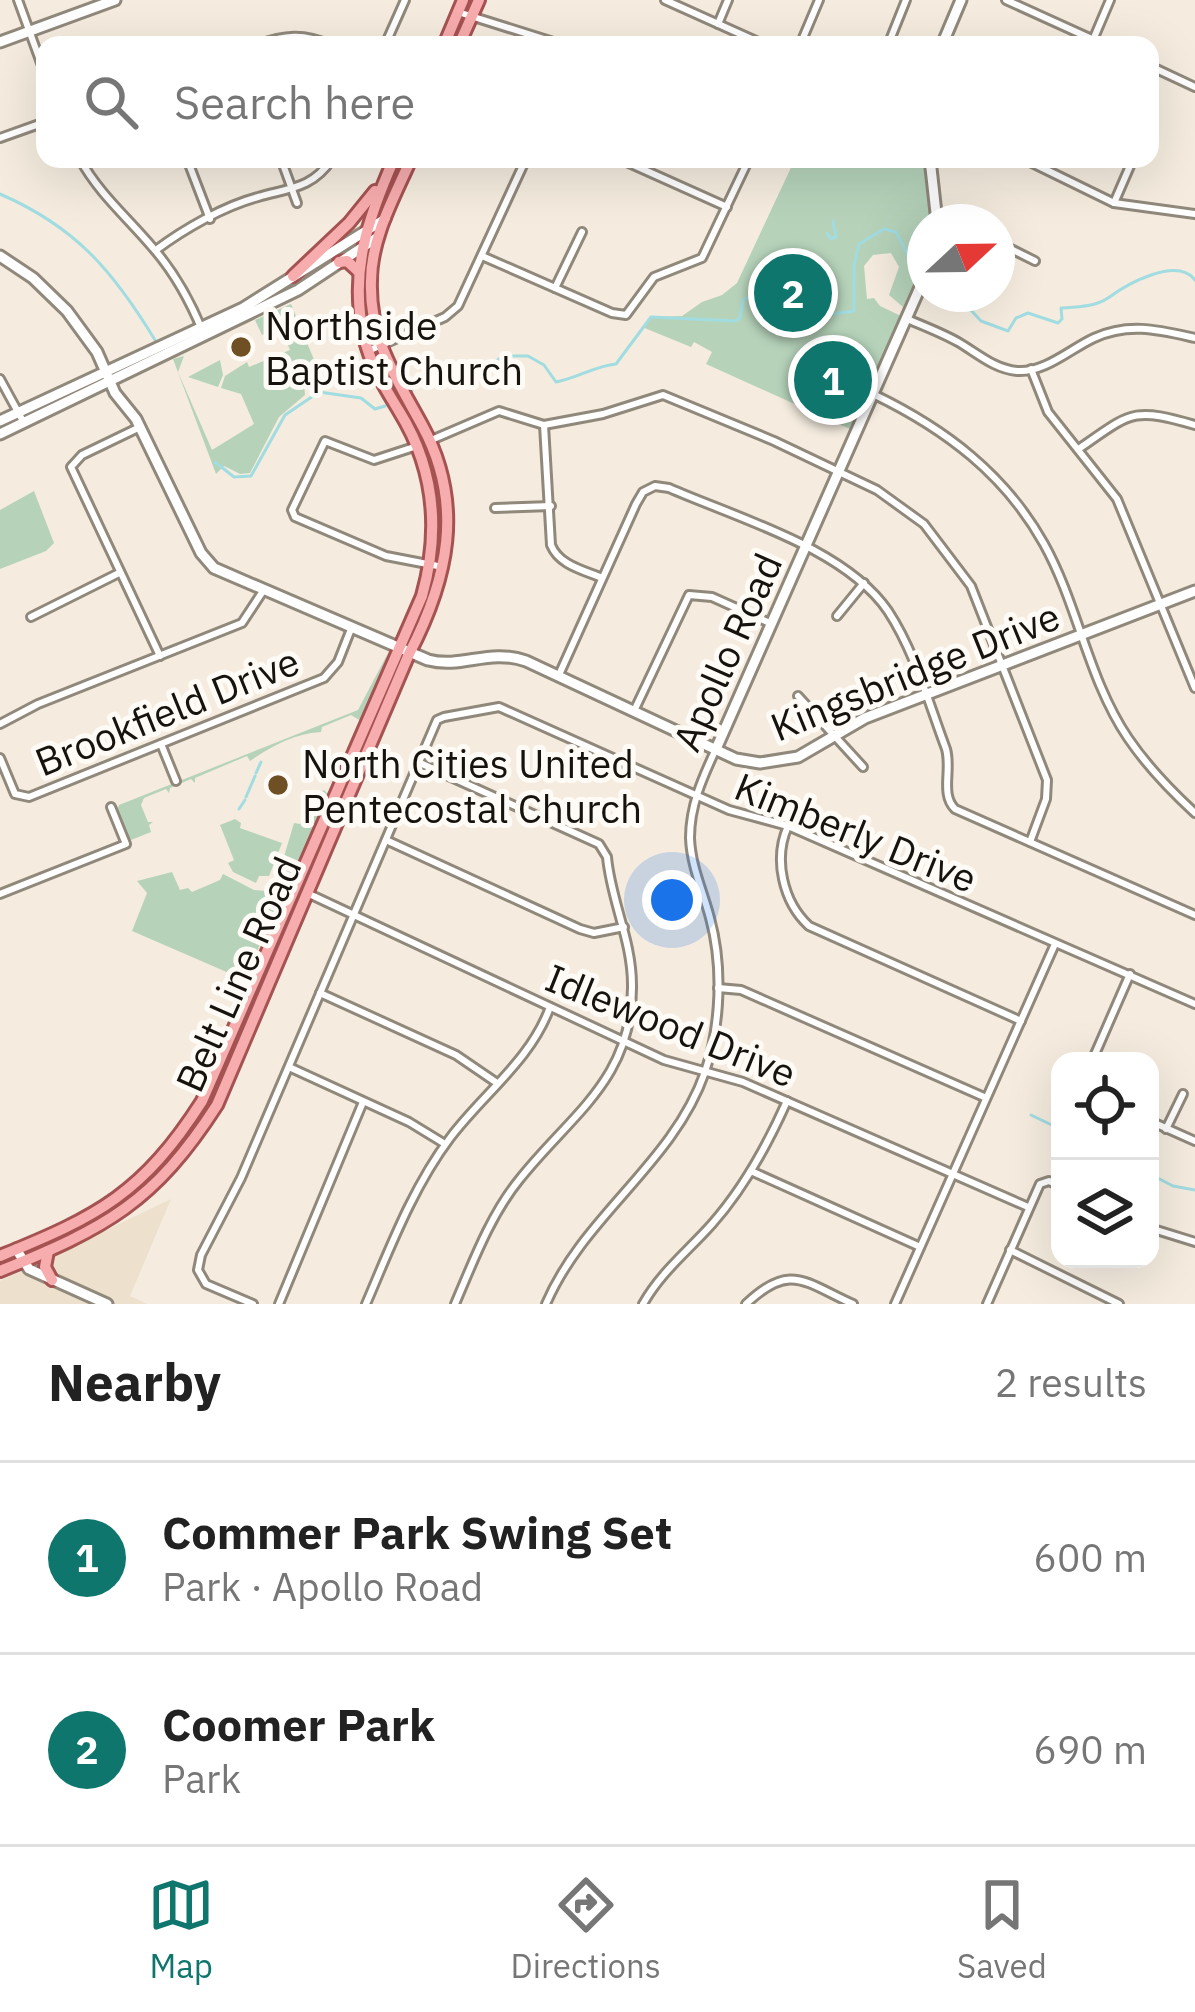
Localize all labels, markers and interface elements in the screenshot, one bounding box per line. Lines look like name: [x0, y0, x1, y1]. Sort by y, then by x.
search box: [36, 36, 1159, 168]
icon: search: [78, 69, 144, 135]
text: Search here: [174, 73, 415, 131]
north arrow: [907, 204, 1015, 312]
pin: 2: [754, 248, 832, 338]
place label: Northside Baptist Church: [265, 300, 523, 396]
marker: Northside Baptist Church: [228, 334, 254, 360]
pin: 1: [794, 335, 872, 425]
street label: Apollo Road: [661, 545, 793, 759]
street label: Kingsbridge Drive: [763, 590, 1067, 752]
street label: Brookfield Drive: [28, 635, 306, 787]
place label: North Cities United Pentecostal Church: [302, 738, 642, 834]
street label: Kimberly Drive: [728, 760, 984, 904]
marker: North Cities United Pentecostal Church: [265, 772, 291, 798]
street label: Belt Line Road: [163, 849, 313, 1099]
your location: [642, 870, 702, 930]
street label: Idlewood Drive: [538, 952, 804, 1098]
map controls: [1051, 1052, 1159, 1268]
button: locate: [1051, 1052, 1159, 1160]
button: layers: [1051, 1160, 1159, 1268]
text: Nearby: [48, 1349, 221, 1415]
text: 2 results: [995, 1357, 1147, 1408]
text: Commer Park Swing Set: [162, 1503, 672, 1561]
text: 1: [75, 1532, 99, 1583]
text: 600 m: [1034, 1532, 1147, 1583]
text: Park · Apollo Road: [162, 1561, 483, 1612]
text: Coomer Park: [162, 1695, 435, 1753]
text: 2: [75, 1724, 99, 1775]
text: 690 m: [1034, 1724, 1147, 1775]
text: Park: [162, 1753, 241, 1804]
tab: Map: [148, 1872, 214, 1987]
tab: Directions: [511, 1872, 661, 1987]
tab: Saved: [957, 1872, 1047, 1987]

